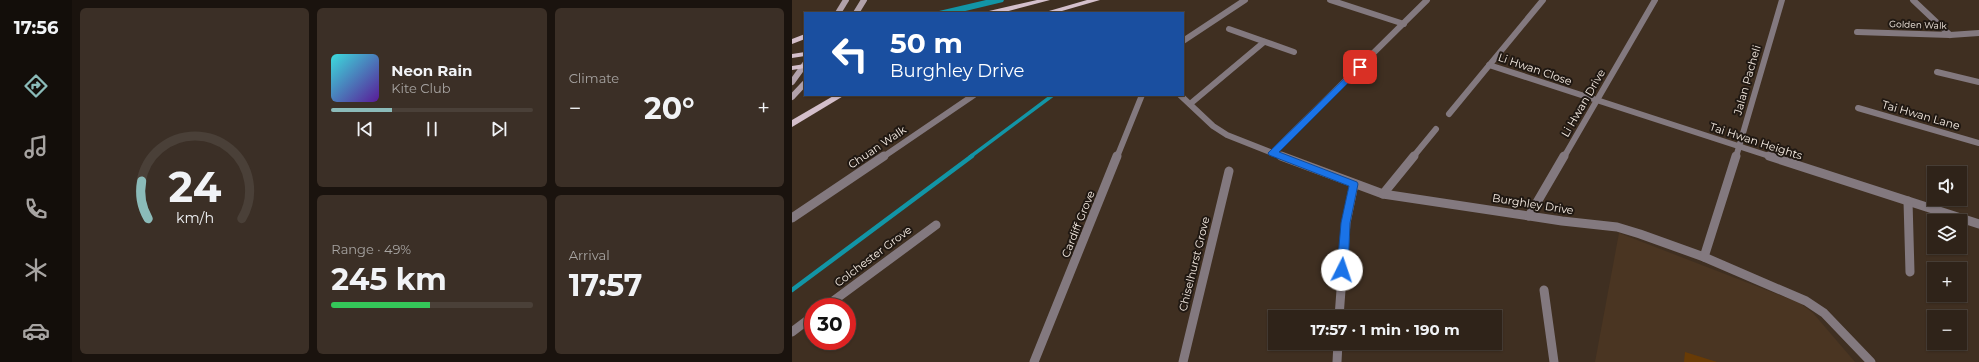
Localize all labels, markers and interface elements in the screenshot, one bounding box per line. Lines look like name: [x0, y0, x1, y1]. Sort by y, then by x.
text: 17:56: [14, 17, 58, 39]
street label: Golden Walk: [1889, 18, 1948, 31]
text: 50 m: [890, 26, 963, 60]
icon: left: [824, 28, 876, 80]
street label: Jalan Pacheli: [1730, 43, 1764, 118]
pin: [1343, 50, 1377, 84]
street label: Li Hwan Close: [1496, 50, 1574, 88]
icon: arrive: [1349, 56, 1371, 78]
text: Burghley Drive: [890, 60, 1024, 82]
text: Neon Rain: [391, 61, 472, 80]
street label: Li Hwan Drive: [1558, 66, 1608, 140]
text: Climate: [569, 70, 619, 86]
icon: directions: [22, 72, 50, 100]
text: Kite Club: [391, 80, 451, 96]
text: 20°: [644, 90, 695, 127]
text: −: [569, 95, 581, 122]
text: +: [757, 95, 770, 122]
street label: Tai Hwan Lane: [1880, 97, 1962, 133]
icon: previous: [354, 118, 376, 140]
icon: pause: [421, 118, 443, 140]
icon: next: [488, 118, 510, 140]
street label: Tai Hwan Heights: [1708, 119, 1805, 163]
street label: Chuan Walk: [845, 122, 909, 172]
icon: music: [22, 133, 50, 161]
text: 24: [168, 162, 221, 212]
map controls: [1927, 166, 1967, 350]
button: sound: [1927, 166, 1967, 206]
street label: Cardiff Grove: [1058, 188, 1098, 260]
street label: Burghley Drive: [1491, 191, 1575, 217]
icon: phone: [22, 195, 50, 223]
text: km/h: [176, 209, 214, 227]
button: layers: [1927, 214, 1967, 254]
street label: Chiselhurst Grove: [1175, 215, 1213, 313]
street label: Colchester Grove: [832, 222, 915, 290]
text: Range · 49%: [331, 241, 411, 257]
text: Arrival: [569, 247, 610, 263]
position arrow: [1321, 249, 1363, 291]
icon: climate: [22, 256, 50, 284]
text: 245 km: [331, 261, 447, 298]
button: +: [1927, 262, 1967, 302]
text: 17:57: [569, 267, 642, 304]
speed limit sign: 30: [804, 298, 856, 350]
button: −: [1927, 310, 1967, 350]
icon: car: [22, 317, 50, 345]
text: 17:57 · 1 min · 190 m: [1310, 320, 1460, 339]

